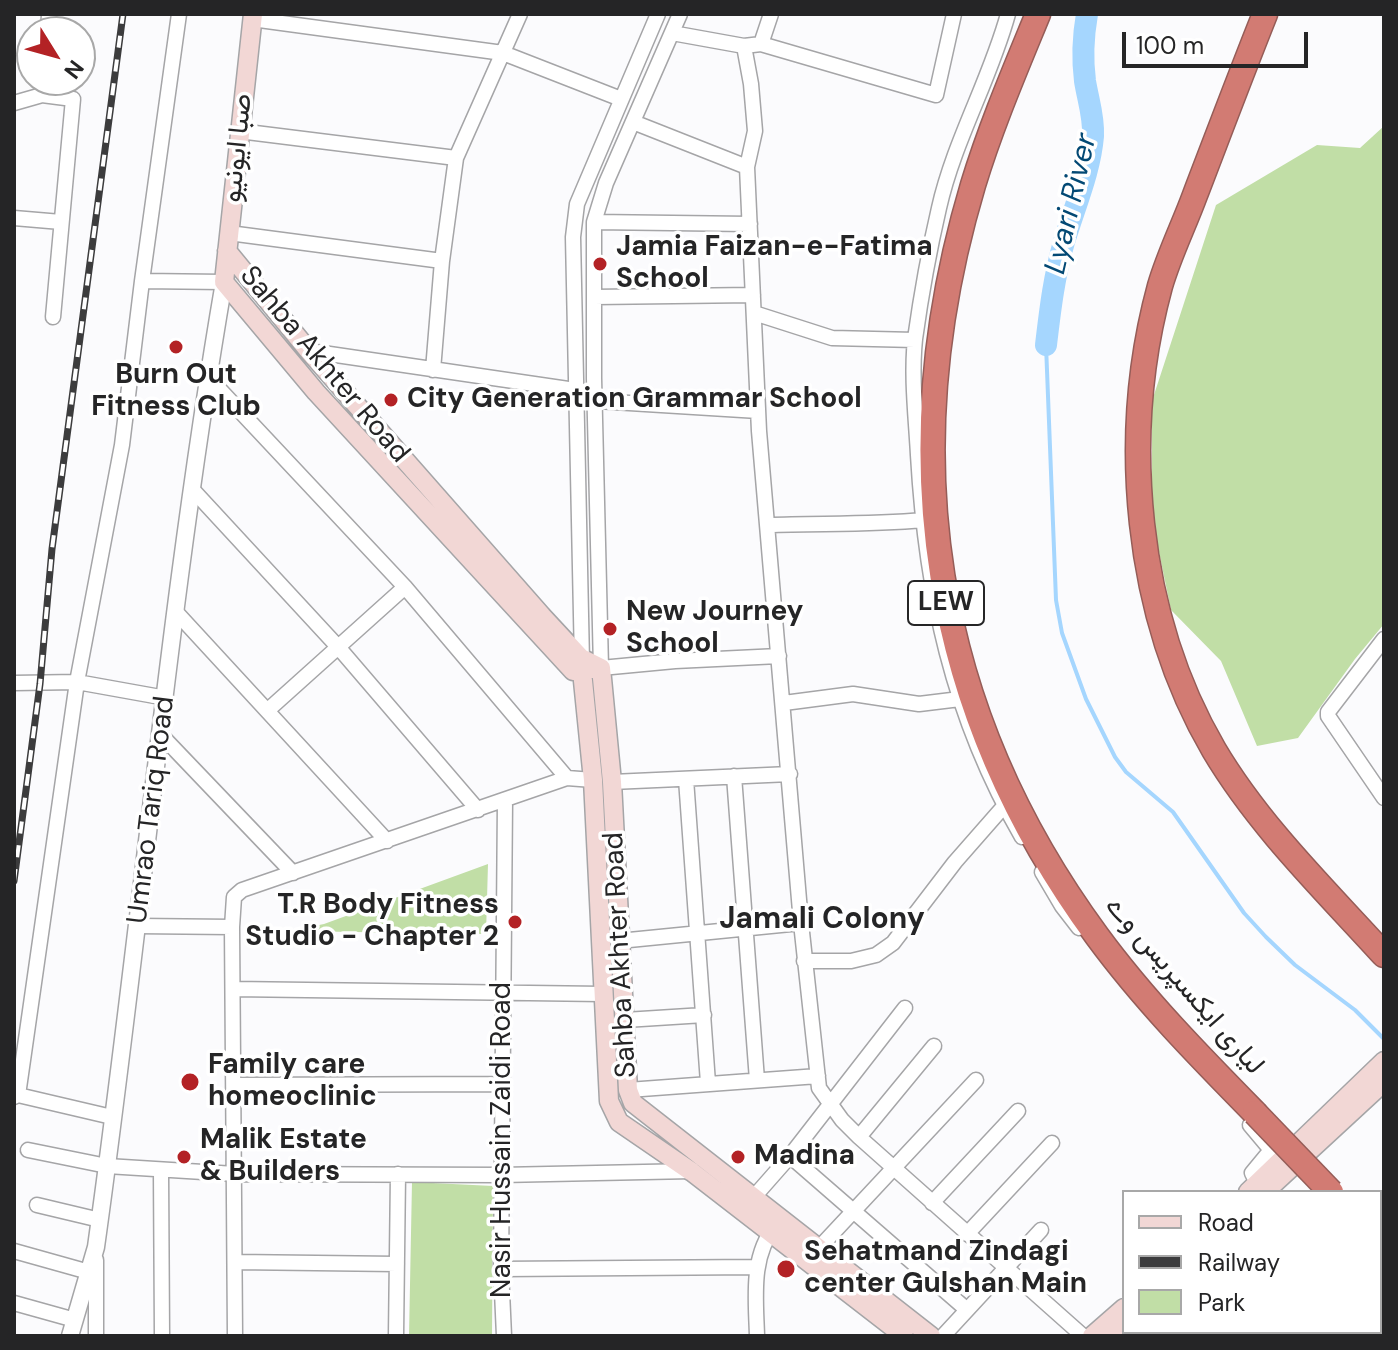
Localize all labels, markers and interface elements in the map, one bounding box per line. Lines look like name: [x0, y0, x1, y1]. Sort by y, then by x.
north arrow: [16, 16, 96, 96]
scale bar: [1126, 16, 1312, 66]
text: 100 m: [1136, 30, 1204, 61]
text: N: [58, 54, 90, 85]
street label: صبا ایونیو: [216, 92, 260, 204]
water label: Lyari River: [1038, 130, 1106, 278]
place label: Jamia Faizan-e-Fatima School: [616, 231, 933, 297]
marker: Jamia Faizan-e-Fatima School: [591, 255, 609, 273]
street label: Sahba Akhter Road: [232, 260, 416, 470]
marker: Burn Out Fitness Club: [167, 338, 185, 356]
place label: Burn Out Fitness Club: [91, 359, 261, 425]
place label: City Generation Grammar School: [407, 383, 862, 417]
marker: City Generation Grammar School: [382, 391, 400, 409]
road number: LEW: [908, 581, 984, 625]
place label: New Journey School: [626, 596, 804, 662]
marker: New Journey School: [601, 620, 619, 638]
street label: Umrao Tariq Road: [121, 694, 183, 926]
street label: Sahba Akhter Road: [598, 831, 644, 1079]
place label: T.R Body Fitness Studio - Chapter 2: [245, 889, 499, 955]
street label: لیاری ایکسپریس وے: [1097, 890, 1271, 1082]
district label: Jamali Colony: [719, 902, 925, 938]
marker: T.R Body Fitness Studio - Chapter 2: [506, 913, 524, 931]
street label: Nasir Hussain Zaidi Road: [486, 982, 520, 1298]
place label: Family care homeoclinic: [208, 1049, 377, 1115]
marker: Family care homeoclinic: [179, 1071, 201, 1093]
place label: Malik Estate & Builders: [200, 1124, 367, 1190]
place label: Madina: [754, 1140, 855, 1174]
marker: Malik Estate & Builders: [175, 1148, 193, 1166]
marker: Madina: [729, 1148, 747, 1166]
legend: [1122, 1190, 1382, 1334]
text: Road: [1198, 1207, 1254, 1238]
place label: Sehatmand Zindagi center Gulshan Main: [804, 1236, 1087, 1302]
text: Railway: [1198, 1247, 1280, 1278]
marker: Sehatmand Zindagi center Gulshan Main: [775, 1258, 797, 1280]
text: Park: [1198, 1287, 1245, 1318]

